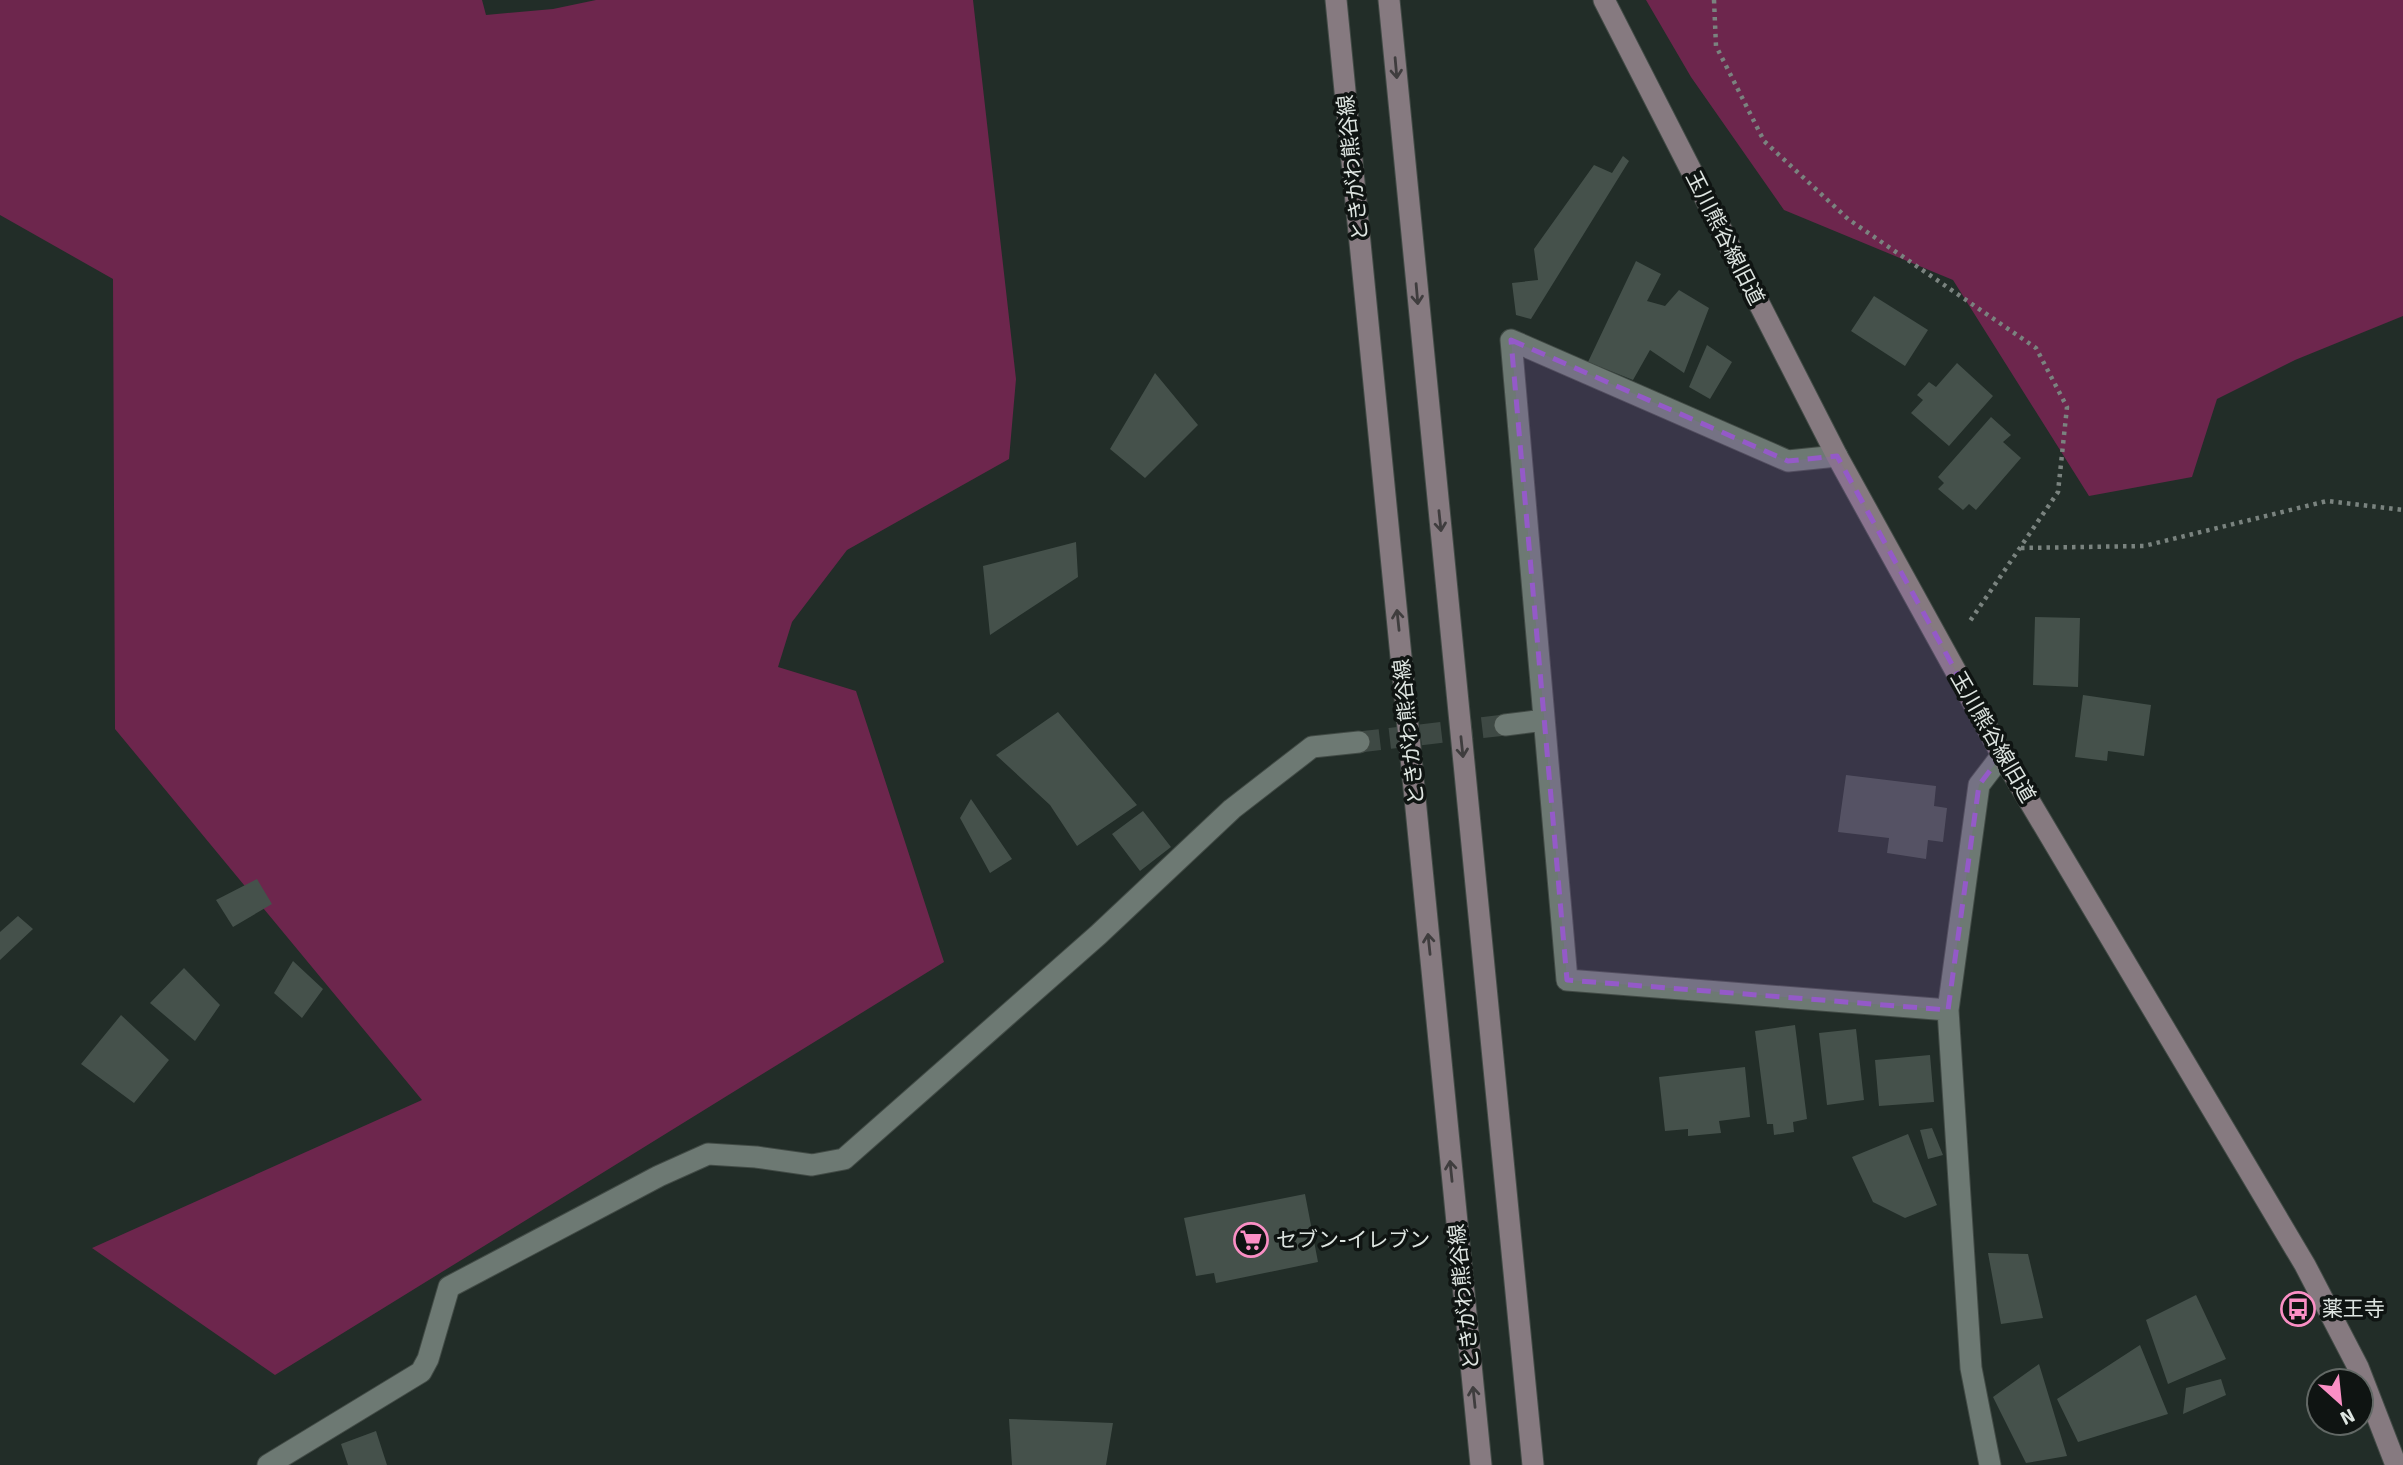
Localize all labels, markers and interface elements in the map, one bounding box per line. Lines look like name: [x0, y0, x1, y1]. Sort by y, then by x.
one-way arrow: [1390, 56, 1403, 79]
street label: ときがわ熊谷線: [1332, 94, 1374, 242]
street label: 玉川熊谷線旧道: [1680, 167, 1770, 309]
one-way arrow: [1411, 283, 1424, 305]
one-way arrow: [1433, 509, 1446, 532]
one-way arrow: [1391, 610, 1404, 632]
street label: ときがわ熊谷線: [1388, 658, 1430, 806]
street label: 玉川熊谷線旧道: [1945, 667, 2041, 807]
one-way arrow: [1456, 735, 1469, 758]
one-way arrow: [1422, 933, 1435, 956]
one-way arrow: [1444, 1160, 1457, 1183]
supermarket icon: セブン-イレブン: [1232, 1221, 1270, 1259]
street label: ときがわ熊谷線: [1443, 1223, 1485, 1371]
place label: セブン-イレブン: [1276, 1227, 1430, 1253]
bus stop icon: 薬王寺: [2279, 1290, 2317, 1328]
place label: 薬王寺: [2322, 1296, 2385, 1322]
north arrow: [2305, 1367, 2375, 1437]
one-way arrow: [1467, 1386, 1480, 1409]
text: N: [2336, 1403, 2359, 1430]

